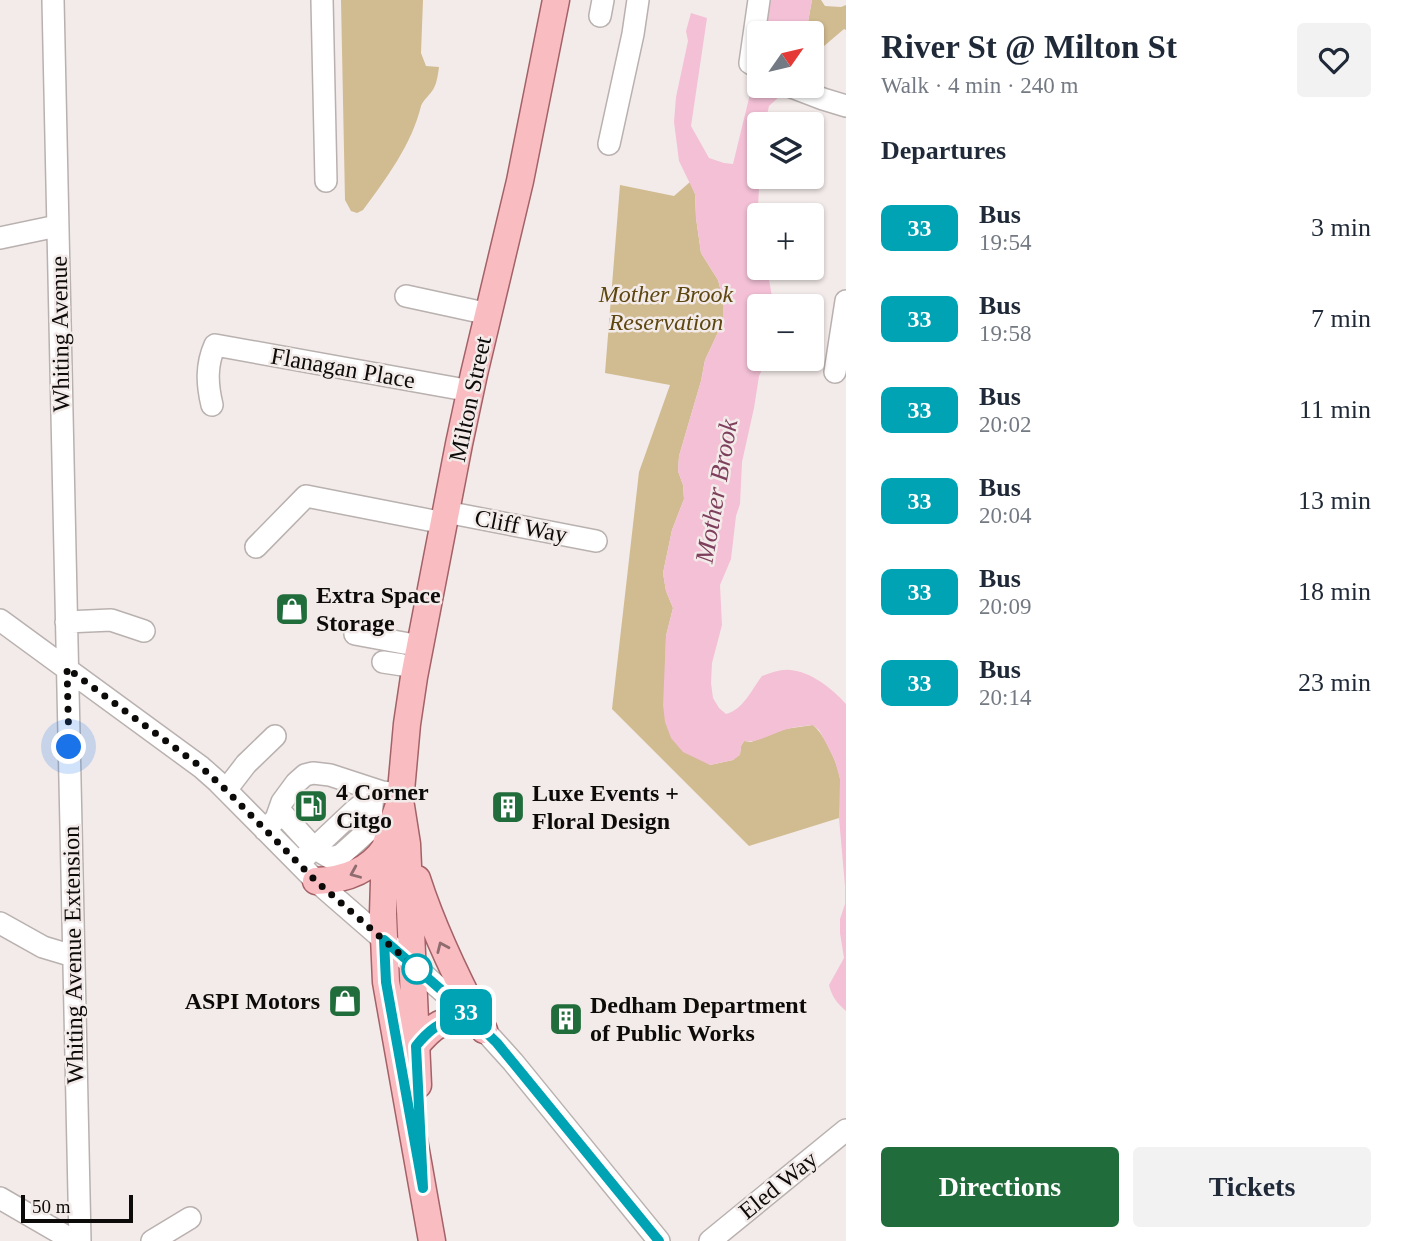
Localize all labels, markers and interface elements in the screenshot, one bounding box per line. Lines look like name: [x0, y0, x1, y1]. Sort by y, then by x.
north arrow: [747, 21, 824, 98]
map controls: [747, 21, 824, 371]
button: heart: [1297, 23, 1371, 97]
text: River St @ Milton St: [881, 29, 1177, 65]
text: Walk · 4 min · 240 m: [881, 73, 1078, 98]
button: layers: [747, 112, 824, 189]
text: Departures: [881, 136, 1006, 165]
text: Bus: [979, 200, 1021, 229]
button: +: [747, 203, 824, 280]
text: 3 min: [1311, 213, 1371, 242]
text: 33: [908, 215, 932, 241]
text: 19:54: [979, 230, 1031, 255]
street label: Whiting Avenue: [46, 256, 74, 412]
park label: Mother Brook Reservation: [598, 281, 734, 335]
text: Bus: [979, 291, 1021, 320]
button: −: [747, 294, 824, 371]
text: 7 min: [1311, 304, 1371, 333]
text: 33: [908, 306, 932, 332]
text: 19:58: [979, 321, 1031, 346]
street label: Milton Street: [444, 334, 496, 464]
street label: Flanagan Place: [269, 343, 417, 393]
text: Bus: [979, 382, 1021, 411]
text: 11 min: [1299, 395, 1371, 424]
text: 33: [908, 397, 932, 423]
text: 20:02: [979, 412, 1031, 437]
water label: Mother Brook: [689, 416, 743, 566]
text: Bus: [979, 473, 1021, 502]
text: 13 min: [1298, 486, 1371, 515]
text: 33: [908, 488, 932, 514]
text: 20:04: [979, 503, 1031, 528]
street label: Cliff Way: [472, 504, 570, 548]
text: Bus: [979, 564, 1021, 593]
text: 18 min: [1298, 577, 1371, 606]
text: 33: [908, 579, 932, 605]
place label: Extra Space Storage: [316, 582, 441, 636]
shop icon: Extra Space Storage: [273, 590, 311, 628]
text: 20:09: [979, 594, 1031, 619]
text: Bus: [979, 655, 1021, 684]
text: 23 min: [1298, 668, 1371, 697]
text: 33: [908, 670, 932, 696]
text: 20:14: [979, 685, 1031, 710]
your location: [51, 729, 86, 764]
place label: 4 Corner Citgo: [336, 779, 429, 833]
place label: Luxe Events + Floral Design: [532, 780, 679, 834]
fuel station icon: 4 Corner Citgo: [292, 787, 330, 825]
building icon: Luxe Events + Floral Design: [489, 788, 527, 826]
street label: Whiting Avenue Extension: [58, 826, 88, 1084]
one-way arrow: [350, 865, 362, 879]
one-way arrow: [436, 942, 450, 955]
unlabelled marker: [402, 954, 432, 984]
shop icon: ASPI Motors: [326, 982, 364, 1020]
place label: ASPI Motors: [185, 988, 320, 1014]
line badge: 33: [434, 989, 498, 1035]
place label: Dedham Department of Public Works: [590, 992, 807, 1046]
text: 33: [454, 999, 478, 1025]
building icon: Dedham Department of Public Works: [547, 1000, 585, 1038]
street label: Eled Way: [734, 1146, 822, 1224]
button: Directions: [881, 1147, 1119, 1227]
button: Tickets: [1133, 1147, 1371, 1227]
scale bar: [21, 1192, 133, 1224]
text: 50 m: [32, 1196, 71, 1217]

